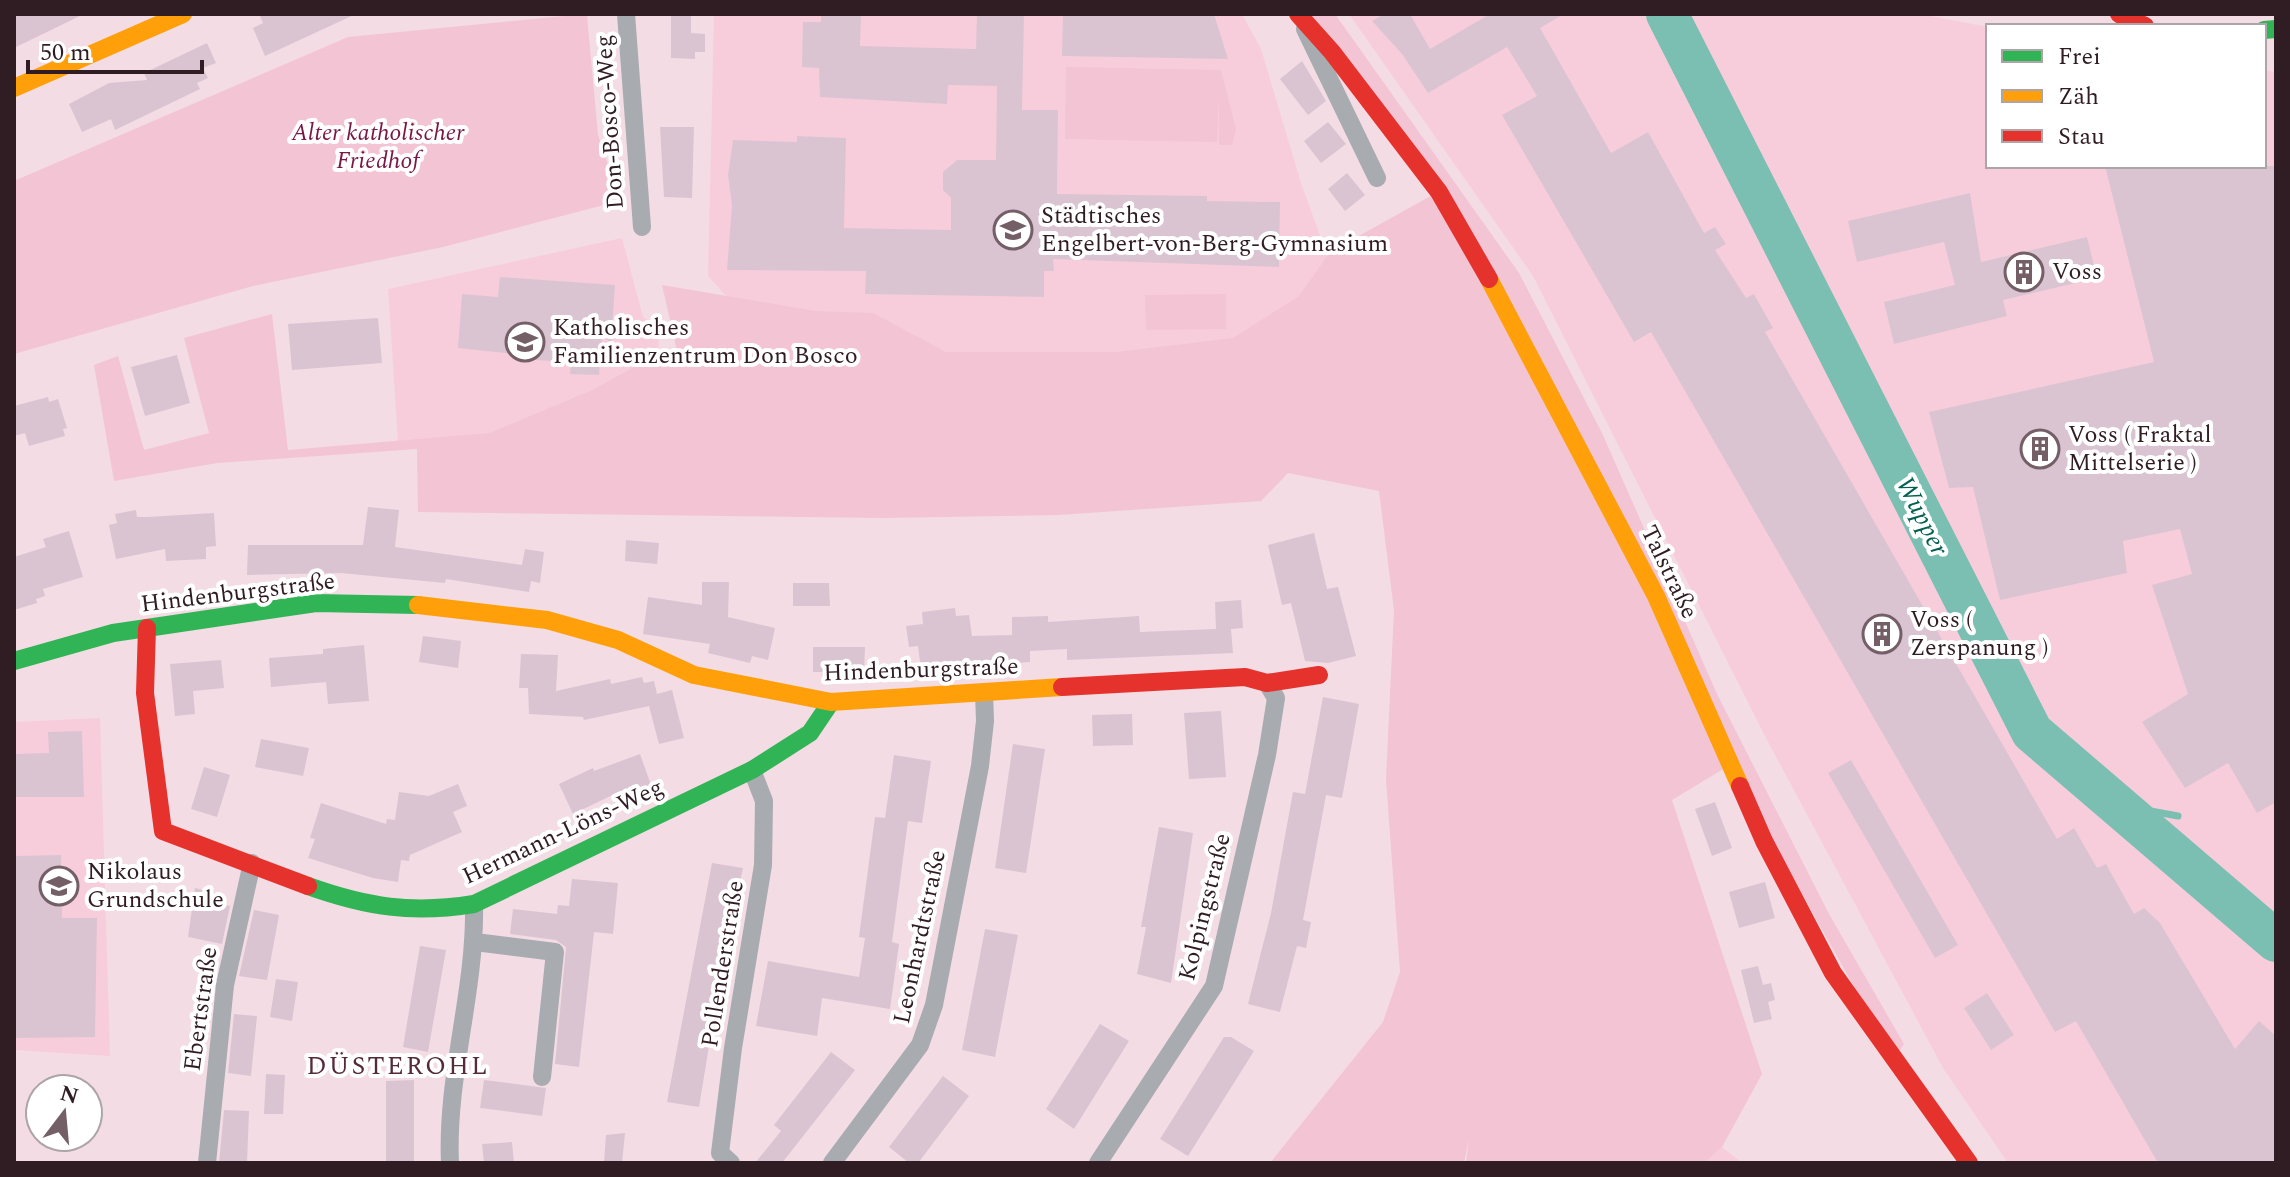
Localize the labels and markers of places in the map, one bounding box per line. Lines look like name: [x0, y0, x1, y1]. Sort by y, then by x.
place label: Städtisches Engelbert-von-Berg-Gymnasium: [1041, 198, 1388, 262]
school or university icon: Städtisches Engelbert-von-Berg-Gymnasium: [992, 209, 1034, 251]
building icon: Voss: [2003, 251, 2045, 293]
place label: Voss: [2052, 254, 2102, 290]
place label: Katholisches Familienzentrum Don Bosco: [553, 310, 858, 374]
school or university icon: Katholisches Familienzentrum Don Bosco: [504, 321, 546, 363]
place label: Voss ( Fraktal Mittelserie ): [2068, 417, 2212, 481]
building icon: Voss ( Fraktal Mittelserie ): [2019, 428, 2061, 470]
place label: Voss ( Zerspanung ): [1910, 602, 2048, 666]
building icon: Voss ( Zerspanung ): [1861, 613, 1903, 655]
place label: Nikolaus Grundschule: [87, 854, 224, 918]
school or university icon: Nikolaus Grundschule: [38, 865, 80, 907]

